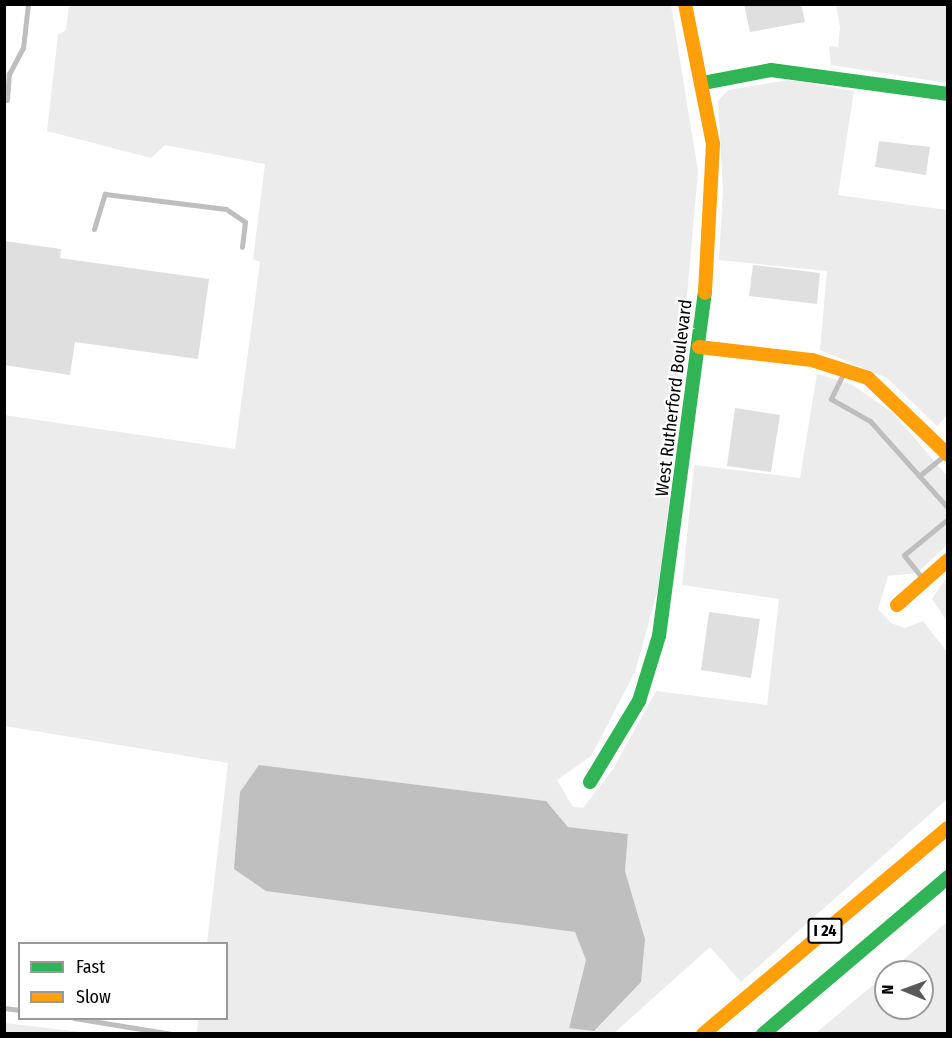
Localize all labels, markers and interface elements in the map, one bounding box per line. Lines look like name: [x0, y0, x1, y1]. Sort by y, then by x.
street label: West Rutherford Boulevard: [651, 298, 697, 498]
road number: I 24: [807, 918, 843, 944]
legend: [18, 942, 228, 1020]
text: Fast: [76, 956, 105, 978]
north arrow: [874, 960, 934, 1020]
text: N: [878, 985, 897, 995]
text: Slow: [76, 986, 111, 1008]

